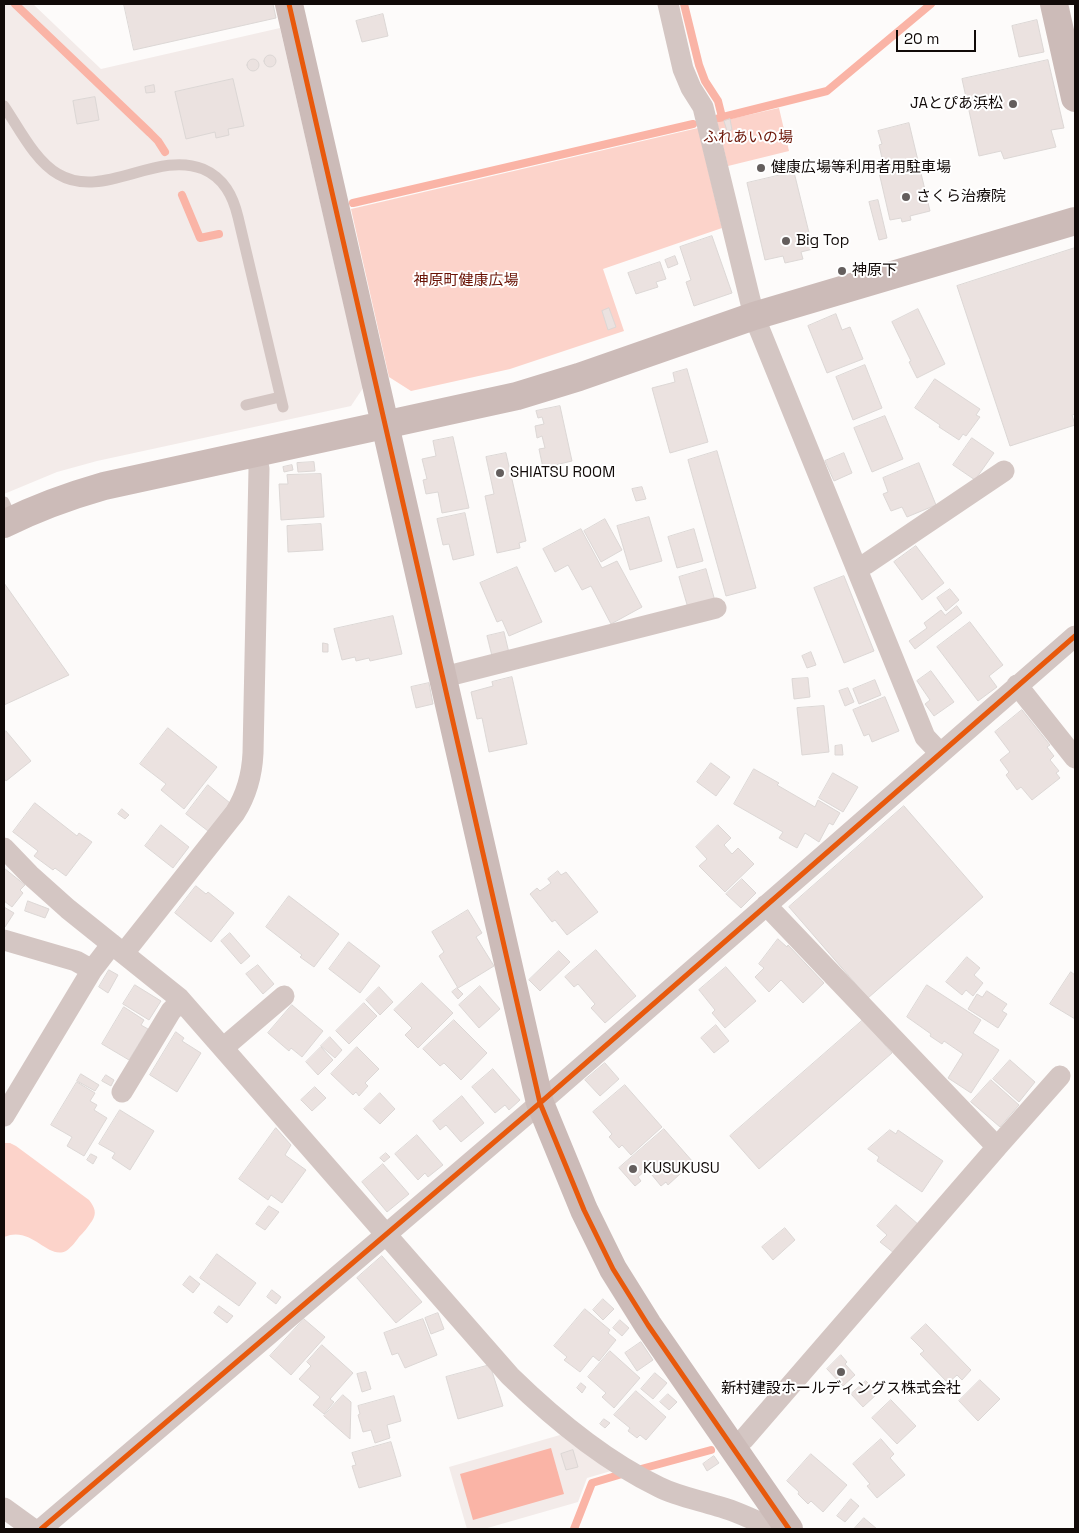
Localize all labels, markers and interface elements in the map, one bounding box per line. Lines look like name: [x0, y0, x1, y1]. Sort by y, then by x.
scale bar: [899, 20, 979, 52]
text: 20 m: [904, 29, 939, 48]
place label: JAとぴあ浜松: [910, 95, 1003, 113]
marker: JAとぴあ浜松: [1007, 98, 1019, 110]
park label: ふれあいの場: [703, 129, 793, 147]
place label: 健康広場等利用者用駐車場: [771, 159, 951, 177]
marker: 健康広場等利用者用駐車場: [755, 162, 767, 174]
place label: さくら治療院: [916, 188, 1006, 206]
marker: さくら治療院: [900, 191, 912, 203]
place label: Big Top: [796, 232, 849, 250]
marker: Big Top: [780, 235, 792, 247]
place label: 神原下: [852, 262, 897, 280]
marker: 神原下: [836, 265, 848, 277]
park label: 神原町健康広場: [414, 272, 518, 290]
place label: SHIATSU ROOM: [510, 464, 615, 482]
marker: SHIATSU ROOM: [494, 467, 506, 479]
place label: KUSUKUSU: [643, 1160, 720, 1178]
marker: KUSUKUSU: [627, 1163, 639, 1175]
marker: 新村建設ホールディングス株式会社: [835, 1366, 847, 1378]
place label: 新村建設ホールディングス株式会社: [721, 1380, 961, 1398]

